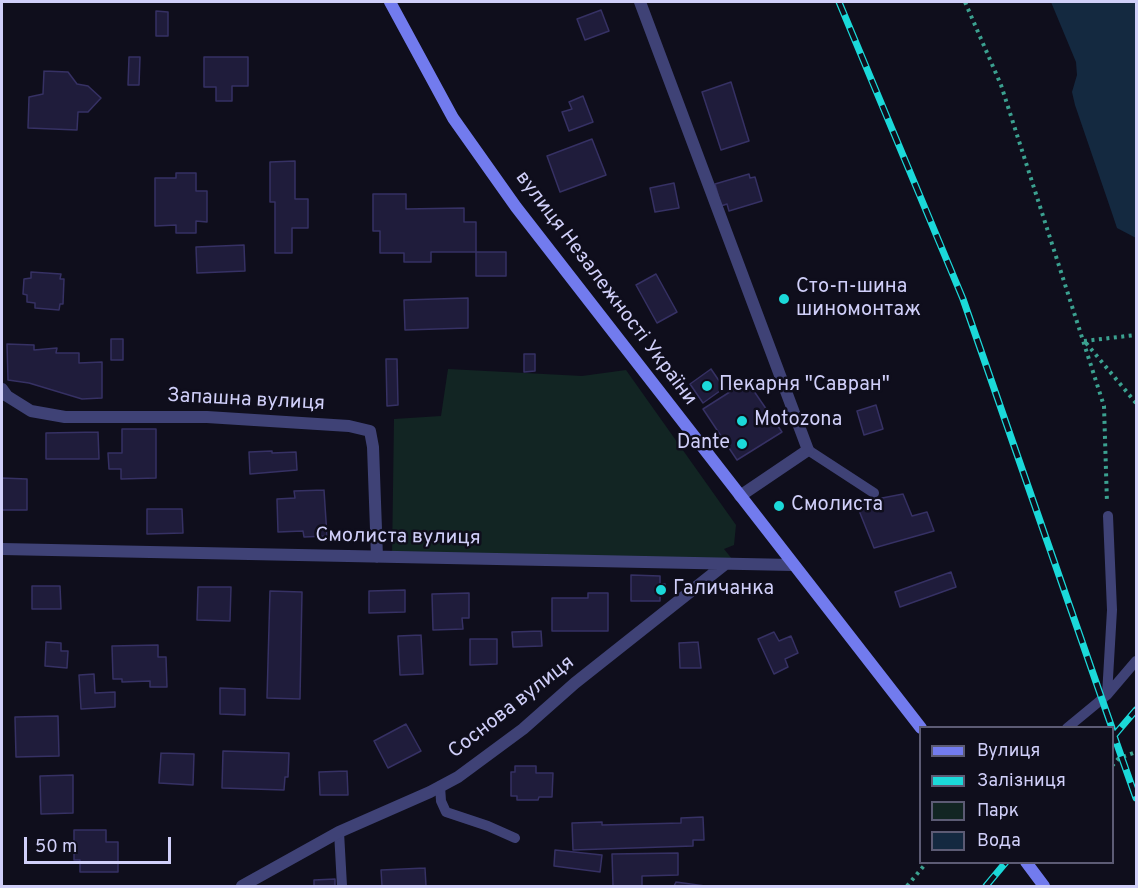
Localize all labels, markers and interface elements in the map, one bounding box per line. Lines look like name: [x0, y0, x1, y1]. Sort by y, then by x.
street label: вулиця Незалежності України: [509, 167, 701, 411]
place label: Сто-п-шина шиномонтаж: [796, 276, 921, 323]
marker: Сто-п-шина шиномонтаж: [777, 292, 791, 306]
place label: Пекарня "Савран": [719, 374, 890, 398]
marker: Пекарня "Савран": [700, 379, 714, 393]
street label: Запашна вулиця: [166, 385, 326, 417]
place label: Motozona: [754, 409, 842, 433]
marker: Motozona: [735, 414, 749, 428]
place label: Dante: [677, 432, 730, 456]
marker: Dante: [735, 437, 749, 451]
place label: Смолиста: [791, 494, 883, 518]
marker: Смолиста: [772, 499, 786, 513]
street label: Смолиста вулиця: [315, 525, 481, 551]
place label: Галичанка: [673, 578, 774, 602]
marker: Галичанка: [654, 583, 668, 597]
street label: Соснова вулиця: [444, 651, 580, 765]
legend: [919, 726, 1114, 864]
text: Вулиця: [977, 740, 1040, 763]
text: Залізниця: [977, 770, 1066, 793]
text: Парк: [977, 800, 1019, 823]
scale bar: [27, 825, 174, 863]
text: Вода: [977, 830, 1021, 853]
text: 50 m: [35, 836, 77, 859]

